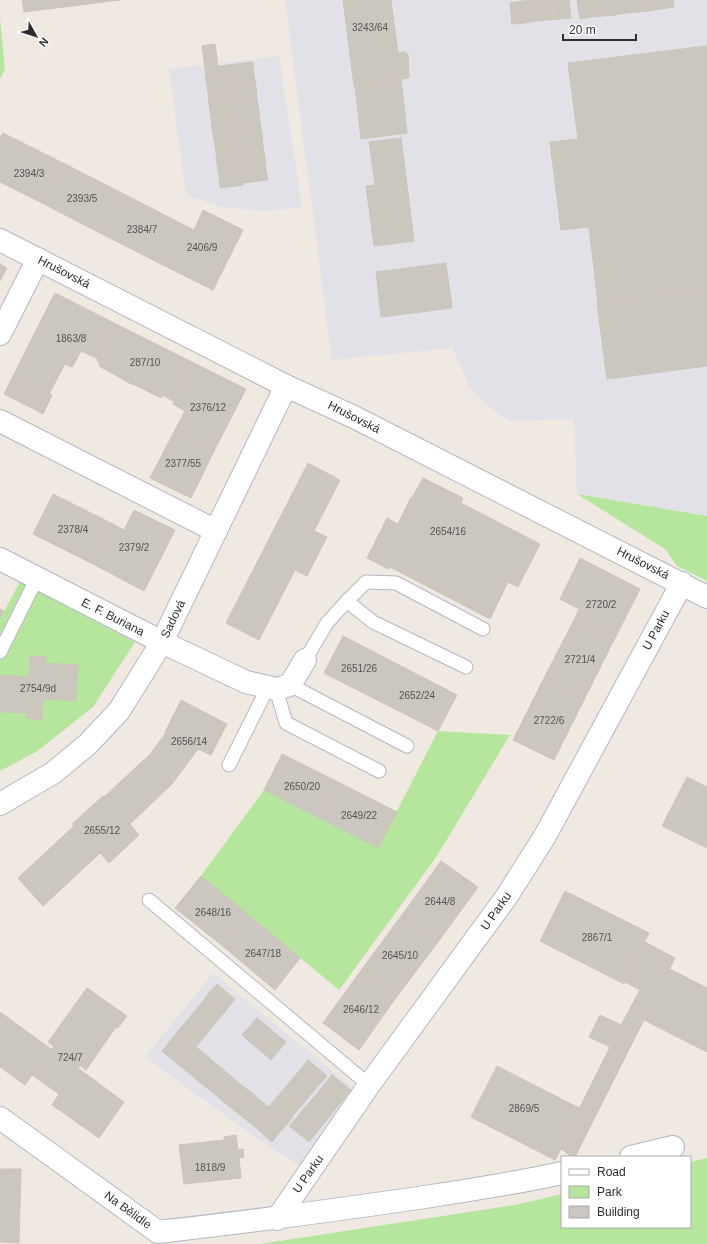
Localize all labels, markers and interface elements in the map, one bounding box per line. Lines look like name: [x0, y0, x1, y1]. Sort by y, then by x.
north arrow: [16, 16, 56, 56]
scale bar: [563, 16, 636, 42]
house number: 3243/64: [352, 22, 389, 33]
text: 20 m: [569, 23, 596, 37]
text: N: [37, 35, 51, 49]
house number: 2394/3: [14, 168, 45, 179]
house number: 2393/5: [67, 193, 98, 204]
house number: 2384/7: [127, 224, 158, 235]
house number: 2406/9: [187, 242, 218, 253]
street label: Hrušovská: [36, 253, 93, 291]
house number: 1863/8: [56, 333, 87, 344]
house number: 287/10: [130, 357, 161, 368]
street label: Hrušovská: [326, 398, 383, 436]
house number: 2376/12: [190, 402, 227, 413]
house number: 2377/55: [165, 458, 202, 469]
house number: 2378/4: [58, 524, 89, 535]
house number: 2654/16: [430, 526, 467, 537]
house number: 2379/2: [119, 542, 150, 553]
street label: Hrušovská: [615, 544, 672, 582]
street label: E. F. Buriana: [79, 595, 147, 639]
street label: Sadová: [158, 597, 188, 640]
house number: 2720/2: [586, 599, 617, 610]
street label: U Parku: [640, 608, 672, 652]
house number: 2721/4: [565, 654, 596, 665]
house number: 2651/26: [341, 663, 378, 674]
house number: 2754/9d: [20, 683, 56, 694]
house number: 2652/24: [399, 690, 436, 701]
house number: 2722/6: [534, 715, 565, 726]
house number: 2656/14: [171, 736, 208, 747]
house number: 2650/20: [284, 781, 321, 792]
house number: 2649/22: [341, 810, 378, 821]
house number: 2655/12: [84, 825, 121, 836]
street label: U Parku: [478, 889, 514, 933]
house number: 2644/8: [425, 896, 456, 907]
house number: 2648/16: [195, 907, 232, 918]
house number: 2867/1: [582, 932, 613, 943]
house number: 2647/18: [245, 948, 282, 959]
house number: 2645/10: [382, 950, 419, 961]
house number: 2646/12: [343, 1004, 380, 1015]
house number: 724/7: [57, 1052, 83, 1063]
house number: 2869/5: [509, 1103, 540, 1114]
street label: U Parku: [290, 1152, 326, 1196]
legend: [561, 1156, 691, 1228]
house number: 1818/9: [195, 1162, 226, 1173]
text: Road: [597, 1165, 626, 1179]
text: Park: [597, 1185, 623, 1199]
street label: Na Bělidle: [102, 1188, 155, 1232]
text: Building: [597, 1205, 640, 1219]

